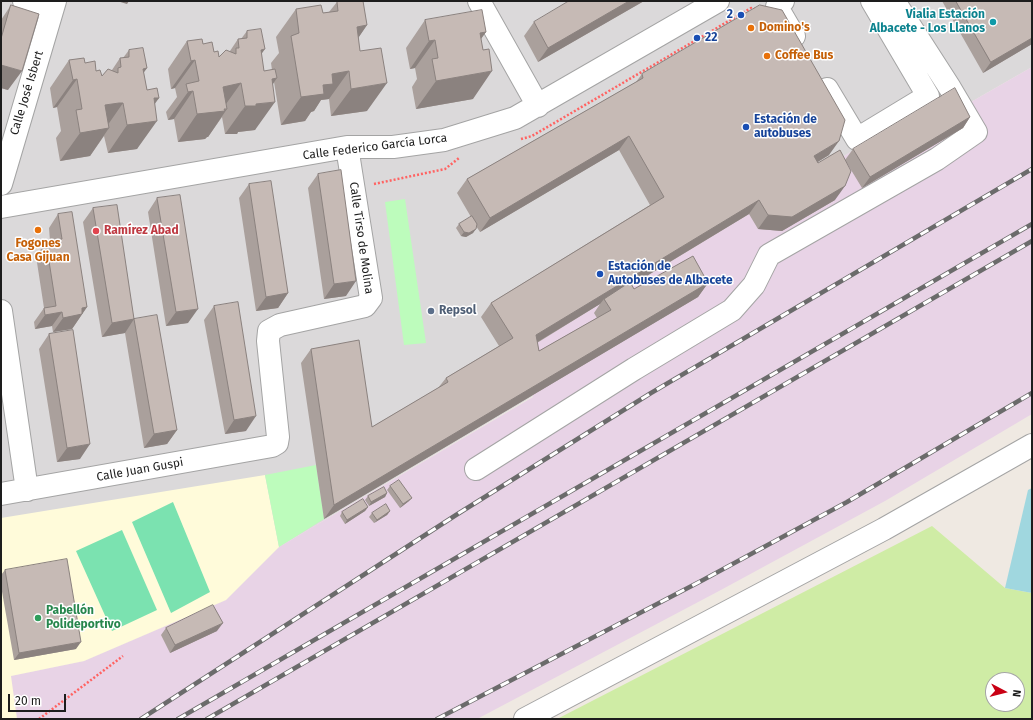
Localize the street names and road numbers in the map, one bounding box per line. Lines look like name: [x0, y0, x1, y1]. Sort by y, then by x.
street label: Calle José Isbert: [7, 49, 47, 137]
street label: Calle Federico García Lorca: [302, 131, 448, 163]
street label: Calle Tirso de Molina: [346, 181, 376, 295]
street label: Calle Juan Guspi: [96, 455, 184, 485]

